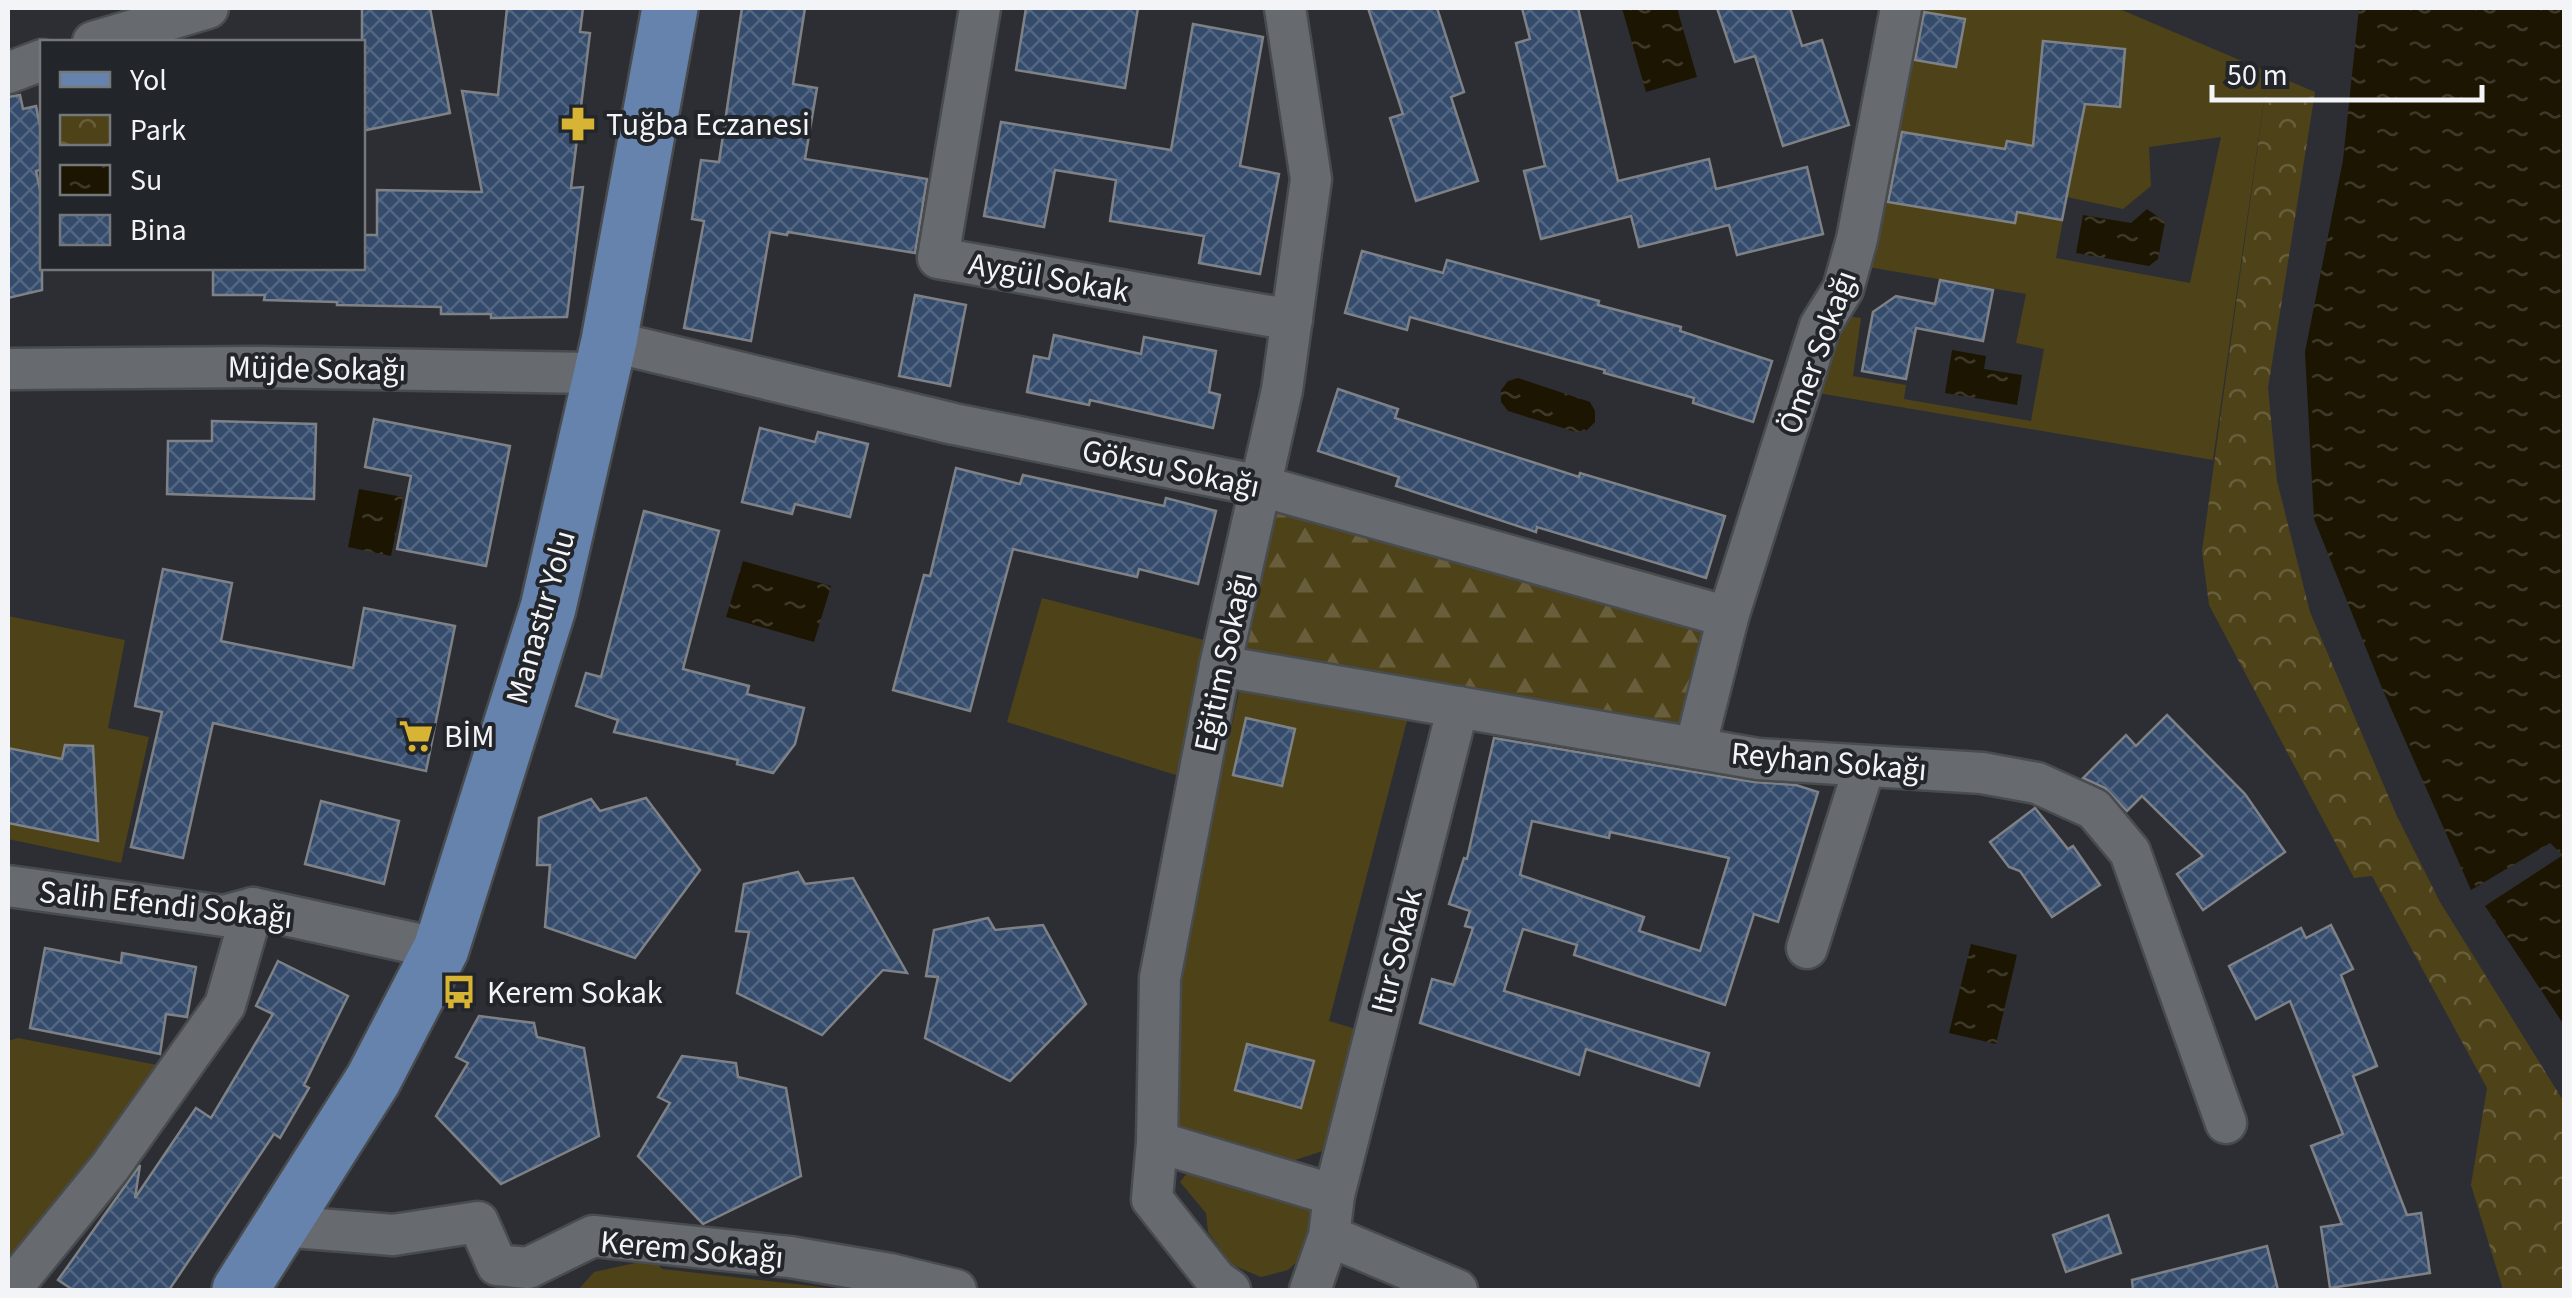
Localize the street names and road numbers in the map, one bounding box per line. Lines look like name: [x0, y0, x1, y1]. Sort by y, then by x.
street label: Aygül Sokak: [965, 241, 1133, 315]
street label: Ömer Sokağı: [1767, 264, 1869, 441]
street label: Müjde Sokağı: [227, 344, 407, 394]
street label: Göksu Sokağı: [1078, 428, 1264, 510]
street label: Manastır Yolu: [494, 525, 588, 710]
street label: Eğitim Sokağı: [1182, 568, 1265, 756]
street label: Reyhan Sokağı: [1729, 731, 1929, 793]
street label: Salih Efendi Sokağı: [37, 869, 295, 941]
street label: Itır Sokak: [1359, 884, 1435, 1018]
street label: Kerem Sokağı: [598, 1219, 786, 1281]

